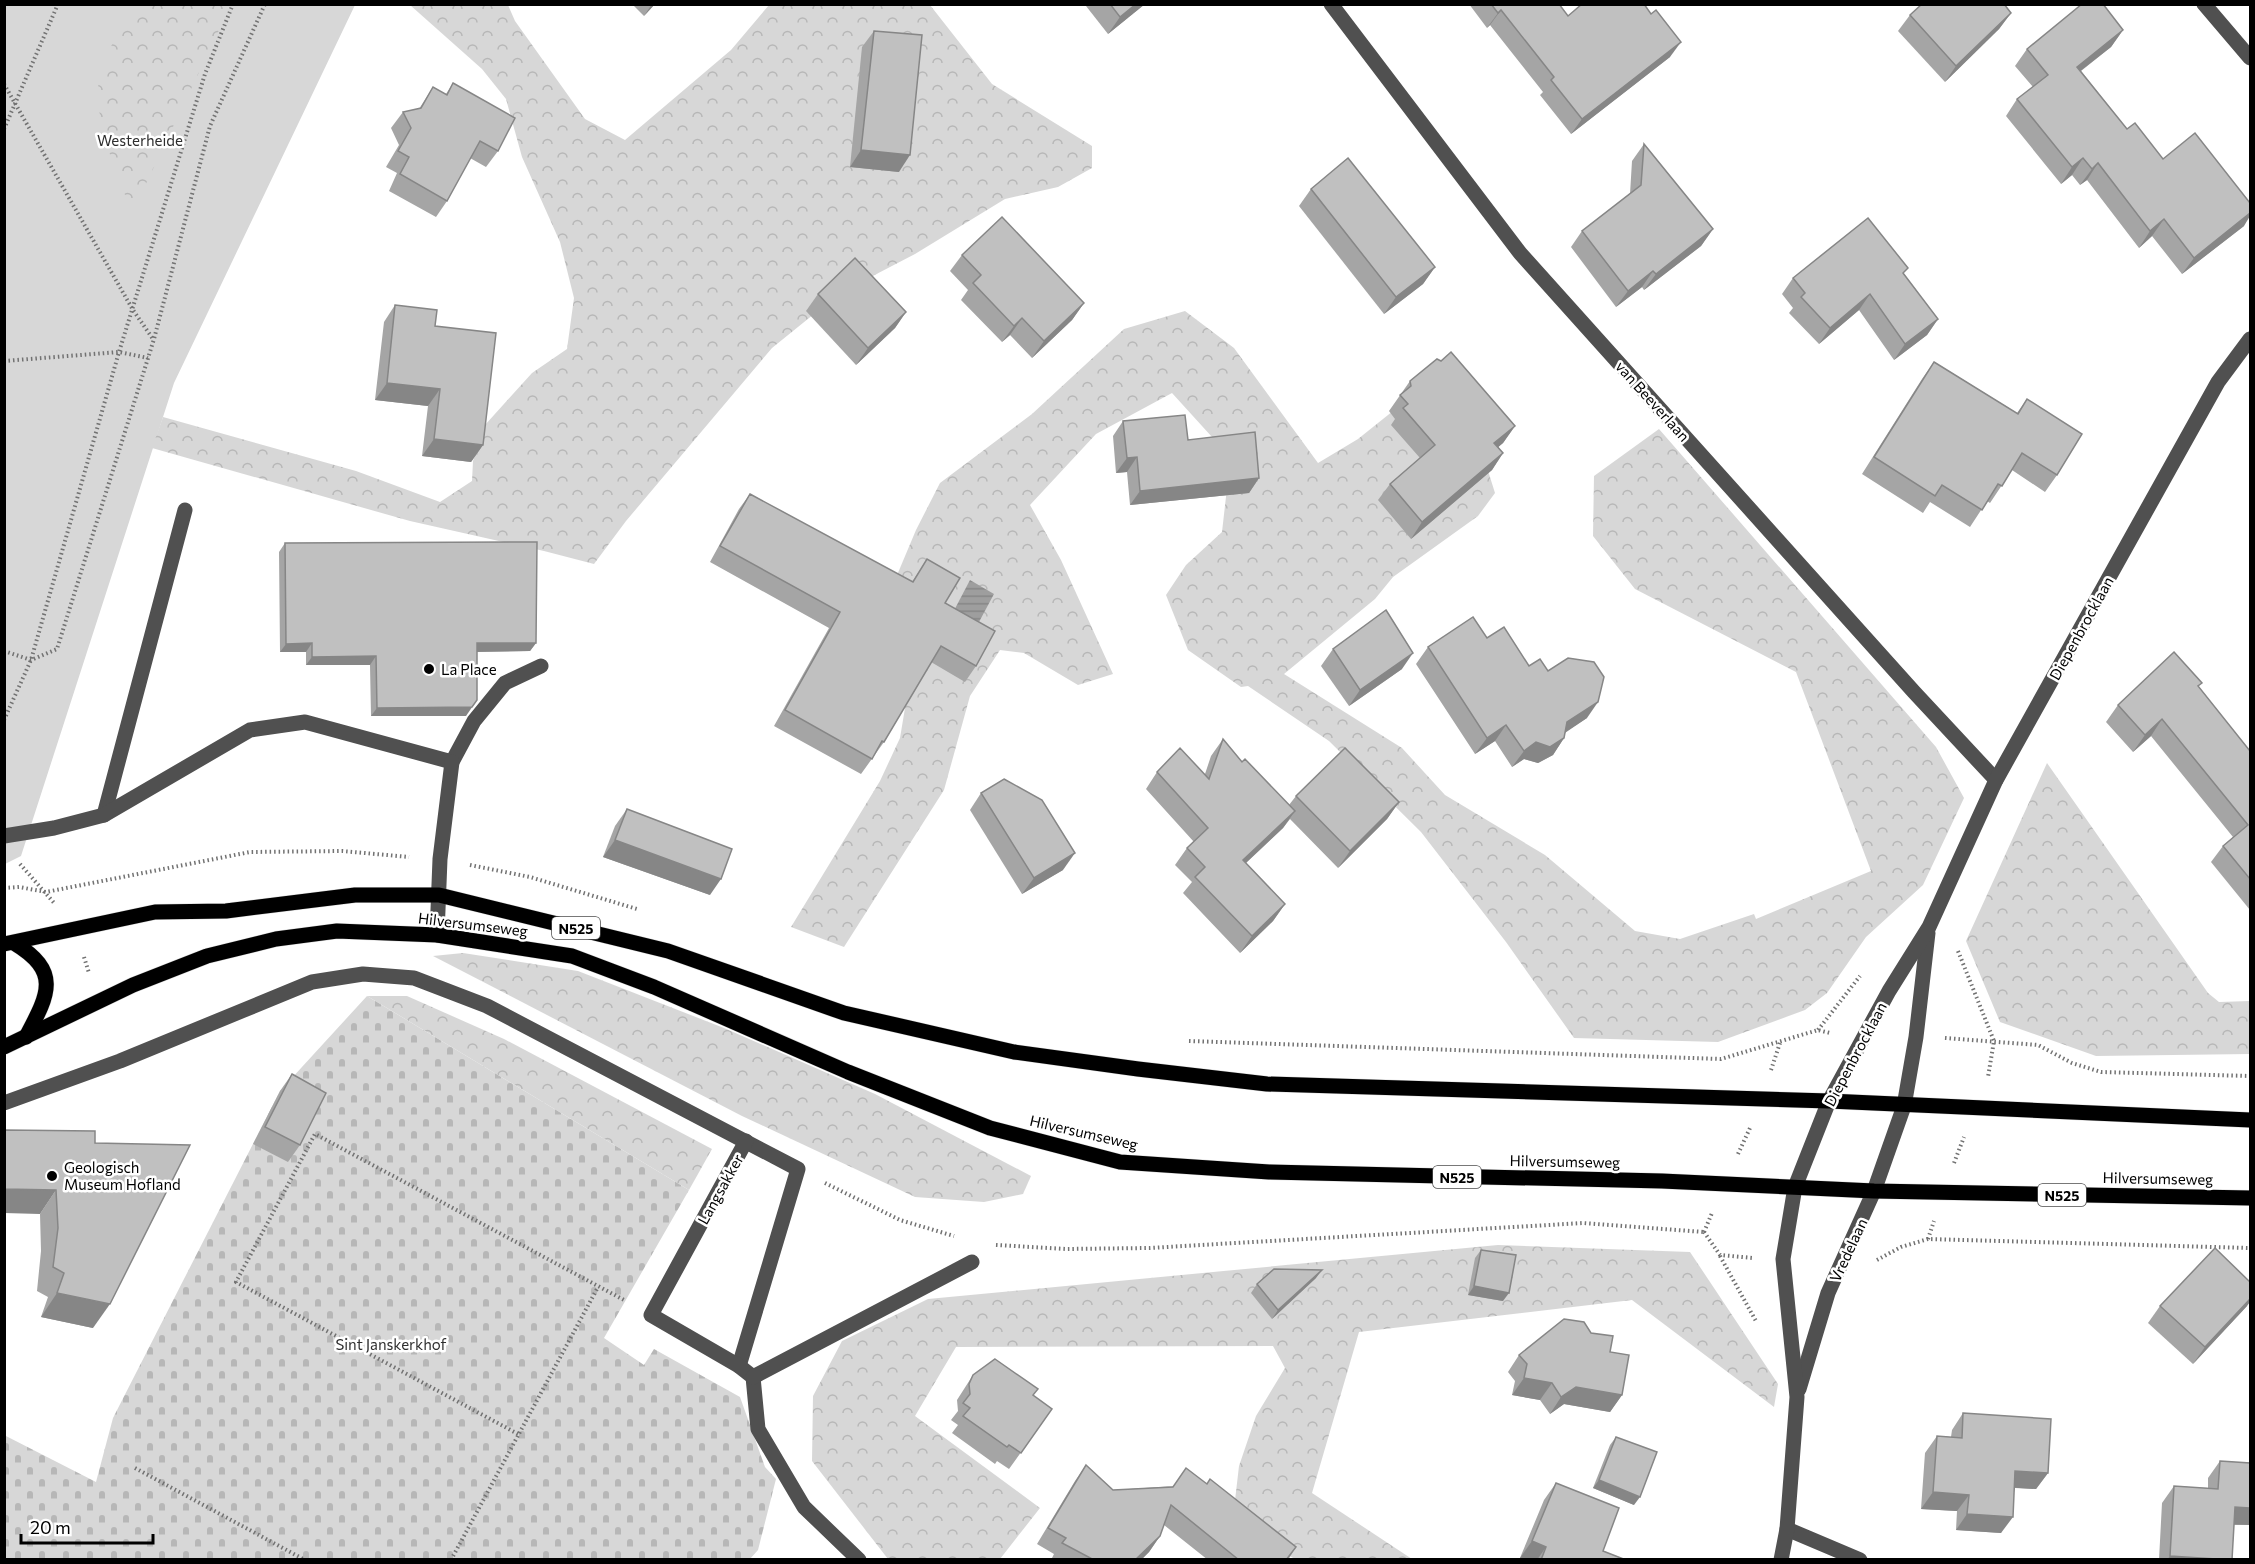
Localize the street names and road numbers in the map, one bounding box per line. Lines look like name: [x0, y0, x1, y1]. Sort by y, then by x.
street label: van Beeverlaan: [1612, 357, 1694, 445]
street label: Diepenbrocklaan: [2045, 573, 2117, 683]
street label: Hilversumseweg: [417, 908, 529, 940]
road number: N525: [552, 917, 600, 939]
street label: Diepenbrocklaan: [1820, 999, 1890, 1109]
street label: Hilversumseweg: [1028, 1111, 1140, 1153]
street label: Langsakker: [693, 1151, 747, 1227]
street label: Hilversumseweg: [1510, 1151, 1620, 1171]
road number: N525: [1433, 1166, 1481, 1188]
street label: Hilversumseweg: [2103, 1168, 2213, 1188]
road number: N525: [2038, 1184, 2086, 1206]
street label: Vredelaan: [1826, 1215, 1870, 1285]

